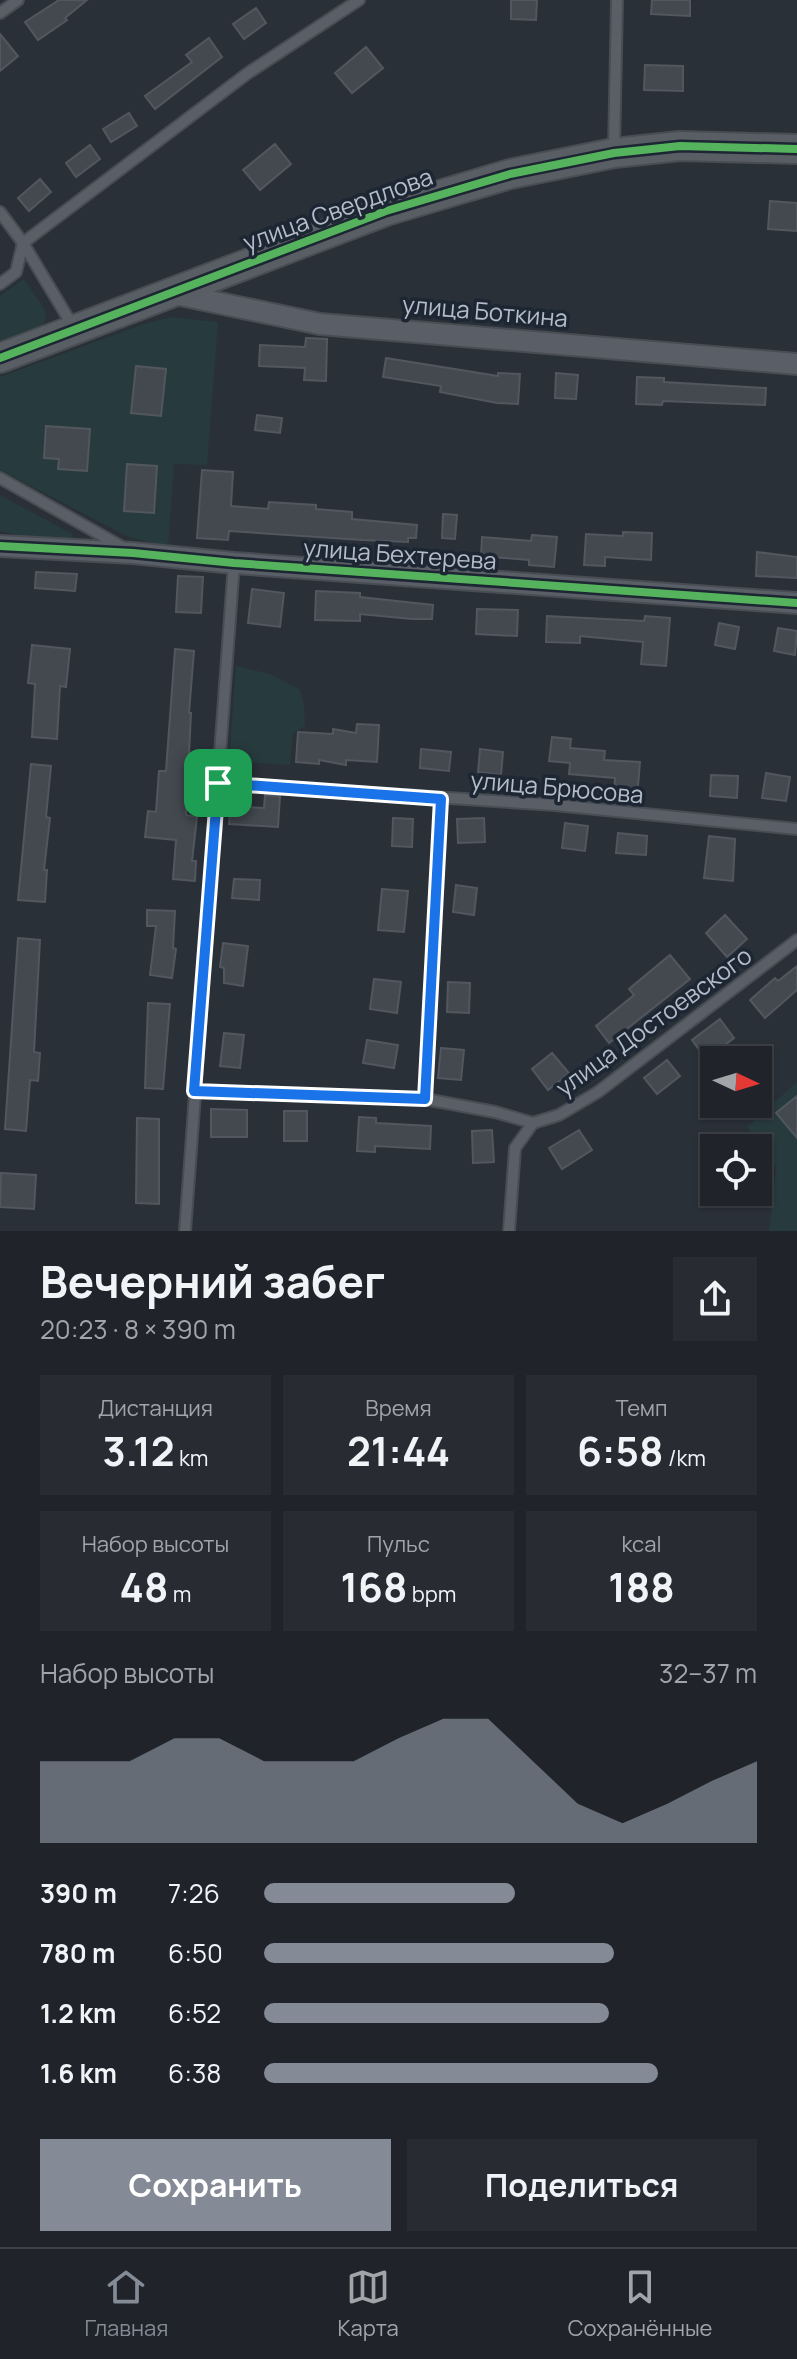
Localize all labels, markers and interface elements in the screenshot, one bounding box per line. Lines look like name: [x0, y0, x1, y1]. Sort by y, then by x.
street label: улица Свердлова: [238, 159, 437, 258]
street label: улица Боткина: [401, 287, 569, 334]
street label: улица Бехтерева: [302, 530, 498, 577]
pin: [184, 749, 252, 817]
icon: arrive: [196, 761, 240, 805]
street label: улица Брюсова: [469, 763, 645, 811]
street label: улица Достоевского: [548, 938, 758, 1103]
north arrow: [700, 1046, 772, 1118]
map controls: [700, 1046, 772, 1206]
button: locate: [700, 1134, 772, 1206]
text: Вечерний забег: [40, 1251, 385, 1311]
button: share: [673, 1257, 757, 1341]
text: 20:23 · 8 × 390 m: [40, 1311, 236, 1347]
text: Дистанция: [98, 1393, 213, 1423]
text: Время: [365, 1393, 432, 1423]
text: Темп: [616, 1393, 667, 1423]
text: 3.12: [103, 1423, 174, 1478]
text: 21:44: [347, 1423, 450, 1478]
text: 6:58: [577, 1423, 664, 1478]
text: km: [174, 1443, 208, 1473]
text: /km: [664, 1443, 706, 1473]
text: Набор высоты: [82, 1529, 229, 1559]
text: Пульс: [367, 1529, 430, 1559]
text: kcal: [621, 1529, 662, 1559]
text: 48: [120, 1559, 168, 1614]
text: 168: [341, 1559, 407, 1614]
text: 188: [608, 1559, 675, 1614]
text: m: [168, 1579, 191, 1609]
text: bpm: [407, 1579, 457, 1609]
text: Набор высоты: [40, 1655, 214, 1691]
text: 32–37 m: [659, 1655, 757, 1691]
text: 390 m: [40, 1875, 117, 1911]
text: 7:26: [168, 1875, 220, 1911]
text: 780 m: [40, 1935, 115, 1971]
text: 6:50: [168, 1935, 223, 1971]
text: 1.2 km: [40, 1995, 116, 2031]
text: 6:52: [168, 1995, 221, 2031]
text: 1.6 km: [40, 2055, 117, 2091]
text: 6:38: [168, 2055, 221, 2091]
button: Сохранить: [40, 2139, 391, 2231]
button: Поделиться: [407, 2139, 757, 2231]
tab: Главная: [84, 2265, 168, 2343]
tab: Карта: [337, 2265, 399, 2343]
tab: Сохранённые: [568, 2265, 712, 2343]

